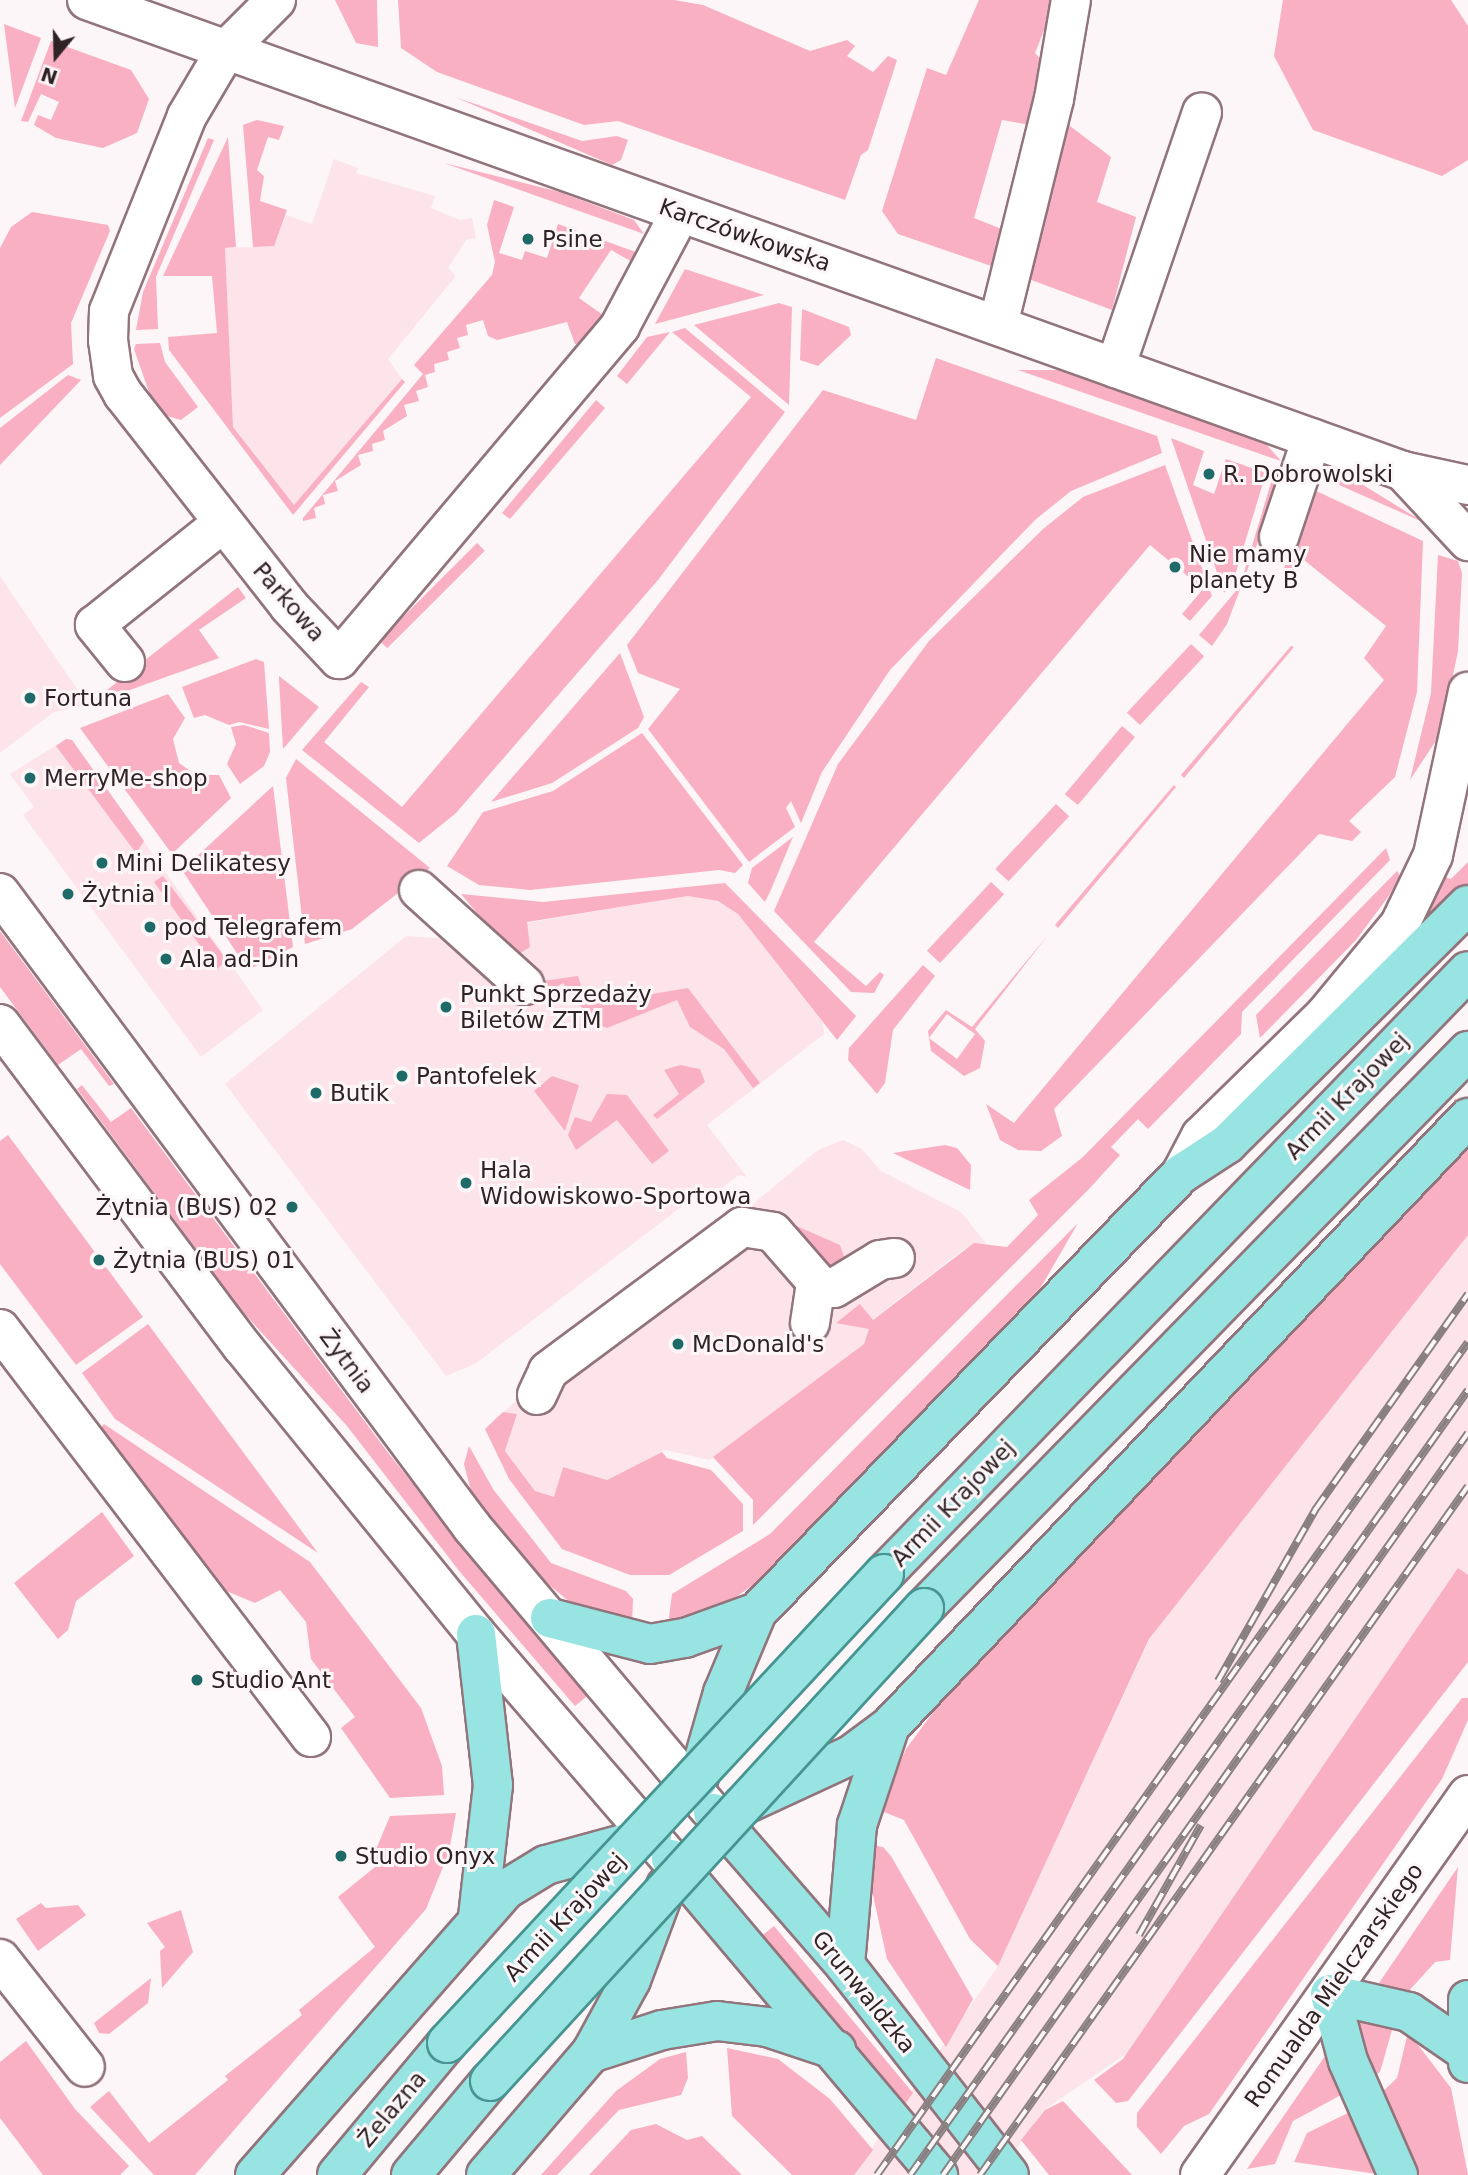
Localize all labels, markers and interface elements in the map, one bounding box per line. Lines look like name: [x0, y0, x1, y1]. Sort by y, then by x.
north arrow: [21, 21, 91, 91]
text: N: [38, 63, 60, 89]
street label: Karczówkowska: [656, 193, 834, 277]
place label: Psine: [542, 225, 603, 253]
marker: Psine: [520, 231, 536, 247]
place label: R. Dobrowolski: [1223, 460, 1393, 488]
marker: R. Dobrowolski: [1201, 466, 1217, 482]
place label: Nie mamy planety B: [1189, 540, 1307, 594]
street label: Parkowa: [247, 557, 331, 647]
marker: Nie mamy planety B: [1167, 559, 1183, 575]
place label: Fortuna: [44, 684, 132, 712]
marker: Fortuna: [22, 690, 38, 706]
place label: MerryMe-shop: [44, 764, 208, 792]
marker: MerryMe-shop: [22, 770, 38, 786]
place label: Mini Delikatesy: [116, 849, 291, 877]
marker: Mini Delikatesy: [94, 855, 110, 871]
place label: Żytnia I: [82, 880, 170, 908]
marker: Żytnia I: [60, 886, 76, 902]
place label: pod Telegrafem: [164, 913, 342, 941]
marker: pod Telegrafem: [142, 919, 158, 935]
place label: Ala ad-Din: [180, 945, 299, 973]
marker: Ala ad-Din: [158, 951, 174, 967]
place label: Punkt Sprzedaży Biletów ZTM: [460, 980, 652, 1034]
marker: Punkt Sprzedaży Biletów ZTM: [438, 999, 454, 1015]
street label: Armii Krajowej: [1280, 1027, 1414, 1165]
place label: Pantofelek: [416, 1062, 537, 1090]
marker: Pantofelek: [394, 1068, 410, 1084]
place label: Butik: [330, 1079, 389, 1107]
marker: Butik: [308, 1085, 324, 1101]
place label: Hala Widowiskowo-Sportowa: [480, 1156, 751, 1210]
marker: Hala Widowiskowo-Sportowa: [458, 1175, 474, 1191]
place label: Żytnia (BUS) 02: [96, 1193, 278, 1221]
marker: Żytnia (BUS) 02: [284, 1199, 300, 1215]
place label: Żytnia (BUS) 01: [113, 1246, 295, 1274]
marker: Żytnia (BUS) 01: [91, 1252, 107, 1268]
street label: Żytnia: [314, 1323, 380, 1399]
place label: McDonald's: [692, 1330, 824, 1358]
marker: McDonald's: [670, 1336, 686, 1352]
street label: Armii Krajowej: [886, 1434, 1020, 1572]
place label: Studio Ant: [211, 1666, 331, 1694]
marker: Studio Ant: [189, 1672, 205, 1688]
place label: Studio Onyx: [355, 1842, 495, 1870]
street label: Armii Krajowej: [498, 1847, 632, 1987]
marker: Studio Onyx: [333, 1848, 349, 1864]
street label: Romualda Mielczarskiego: [1239, 1857, 1429, 2113]
street label: Grunwaldzka: [806, 1925, 922, 2059]
street label: Żelazna: [352, 2065, 432, 2153]

